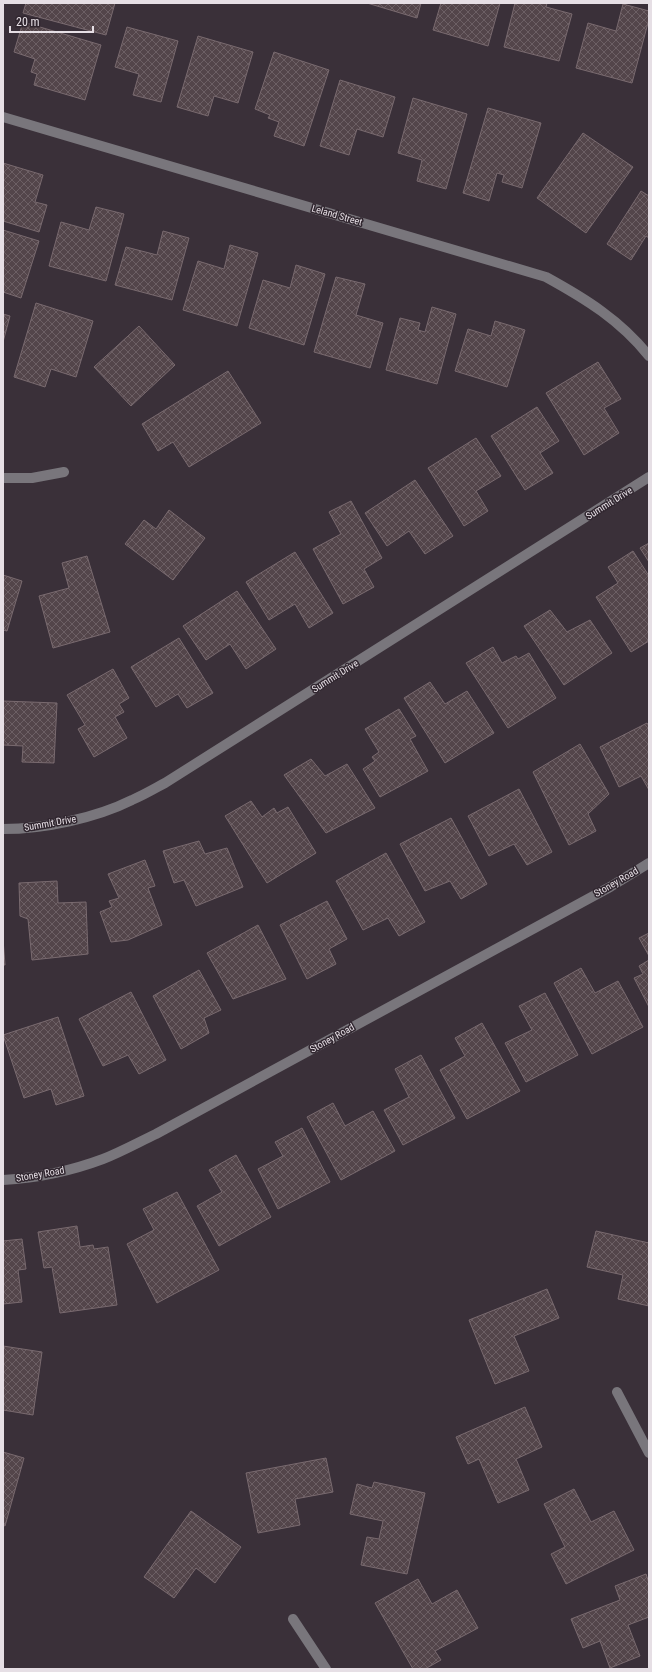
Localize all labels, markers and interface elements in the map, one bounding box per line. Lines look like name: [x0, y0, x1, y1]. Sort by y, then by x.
scale bar: [10, 8, 93, 34]
text: 20 m: [16, 15, 40, 29]
street label: Leland Street: [310, 203, 364, 227]
street label: Summit Drive: [584, 484, 634, 522]
street label: Summit Drive: [310, 657, 360, 695]
street label: Summit Drive: [23, 813, 77, 833]
street label: Stoney Road: [592, 865, 640, 899]
street label: Stoney Road: [308, 1021, 356, 1055]
street label: Stoney Road: [15, 1164, 65, 1184]

